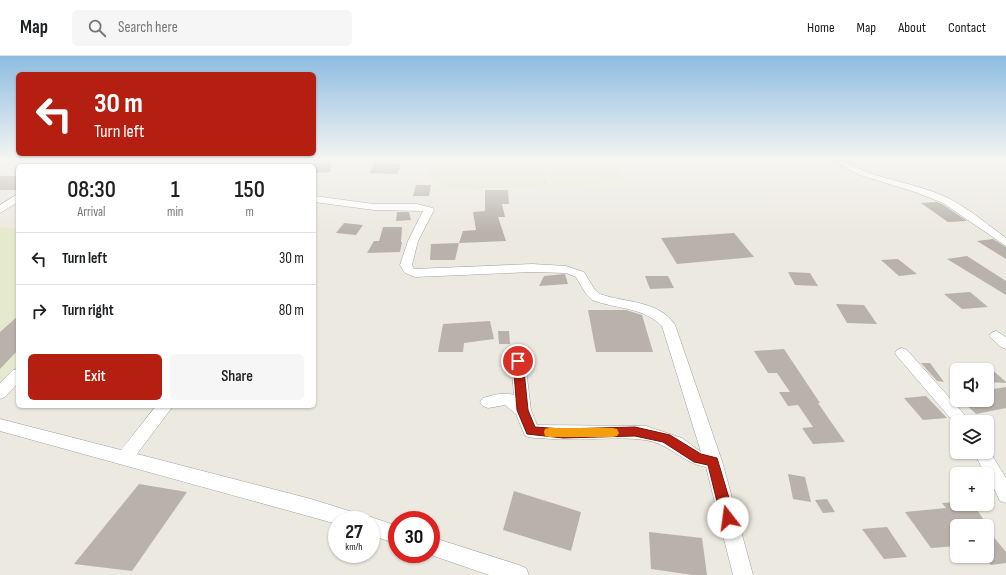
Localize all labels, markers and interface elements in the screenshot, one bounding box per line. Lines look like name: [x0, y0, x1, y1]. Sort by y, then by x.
search box: [72, 10, 352, 46]
text: Map: [20, 16, 48, 39]
icon: search: [86, 17, 108, 39]
text: Search here: [118, 18, 178, 37]
text: Home: [807, 19, 835, 36]
text: Map: [857, 19, 876, 36]
text: About: [898, 19, 926, 36]
text: Contact: [948, 19, 986, 36]
text: 30 m: [94, 87, 143, 120]
icon: left: [28, 88, 80, 140]
text: Turn left: [94, 121, 145, 142]
text: 08:30: [67, 175, 116, 204]
text: 1: [171, 175, 180, 204]
text: 150: [235, 175, 265, 204]
text: Arrival: [78, 204, 106, 220]
text: min: [167, 204, 183, 220]
text: m: [246, 204, 254, 220]
icon: left: [28, 248, 50, 270]
text: Turn left: [62, 249, 107, 268]
text: 30 m: [279, 249, 304, 268]
icon: right: [28, 300, 50, 322]
text: Turn right: [62, 301, 114, 320]
text: 80 m: [279, 301, 304, 320]
pin: [501, 344, 535, 378]
icon: arrive: [507, 350, 529, 372]
button: Exit: [28, 354, 162, 400]
button: Share: [170, 354, 304, 400]
map controls: [950, 363, 994, 563]
button: sound: [950, 363, 994, 407]
button: layers: [950, 415, 994, 459]
button: +: [950, 467, 994, 511]
position arrow: [707, 497, 749, 539]
speed limit sign: 30: [388, 511, 440, 563]
button: −: [950, 519, 994, 563]
text: 27: [345, 520, 363, 544]
text: km/h: [345, 541, 363, 553]

